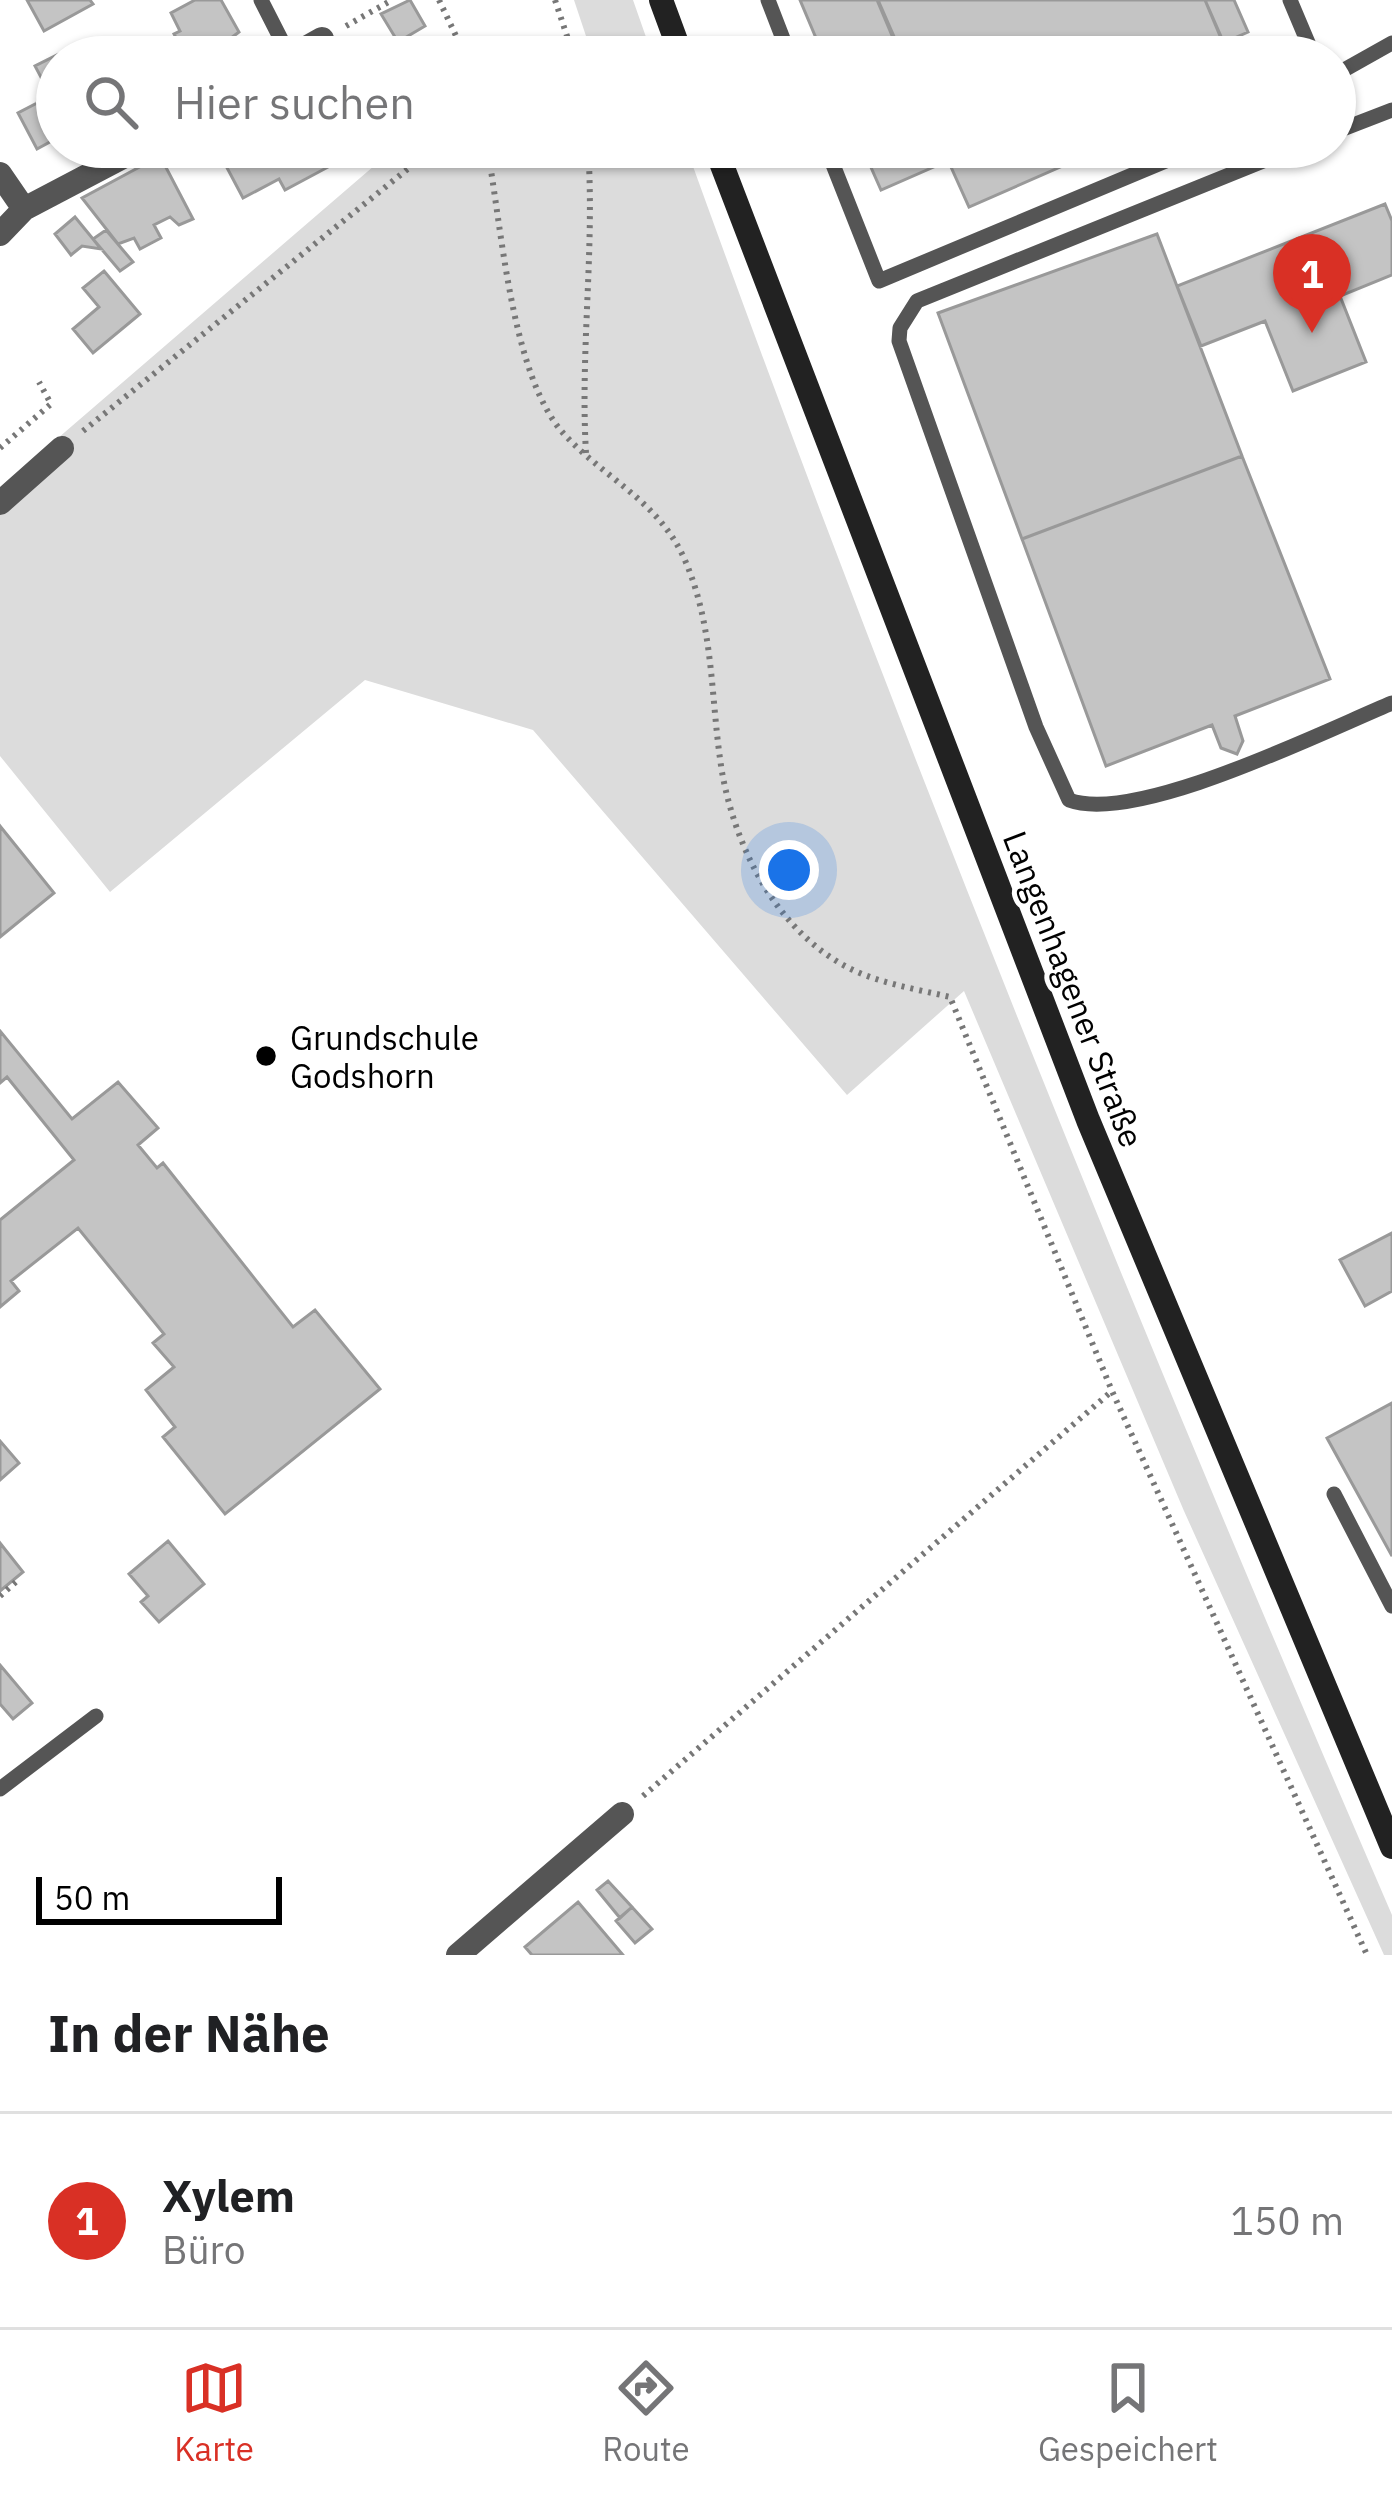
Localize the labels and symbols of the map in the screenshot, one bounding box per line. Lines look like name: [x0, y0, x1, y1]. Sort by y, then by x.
pin: 1: [1273, 234, 1351, 333]
street label: Langenhagener Straße: [994, 825, 1154, 1153]
your location: [759, 840, 819, 900]
place label: Grundschule Godshorn: [290, 1016, 479, 1097]
marker: Grundschule Godshorn: [253, 1043, 279, 1069]
scale bar: [36, 1871, 282, 1924]

